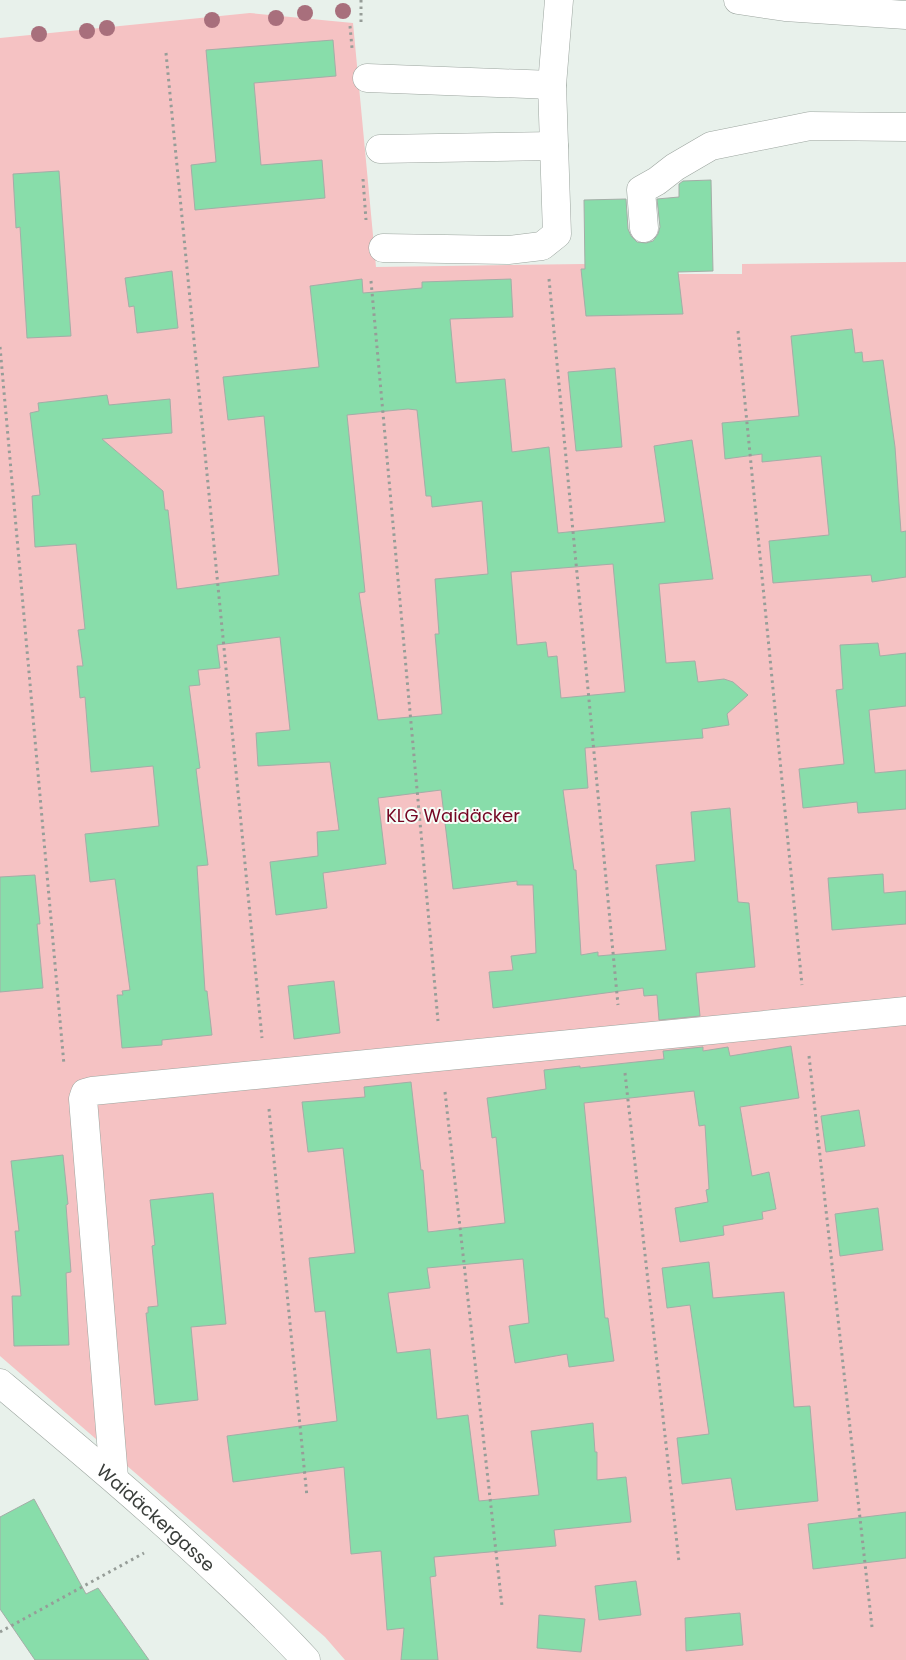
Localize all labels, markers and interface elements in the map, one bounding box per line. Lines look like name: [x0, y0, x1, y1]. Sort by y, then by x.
park label: KLG Waidäcker: [386, 803, 520, 828]
street label: Waidäckergasse: [92, 1458, 221, 1577]

